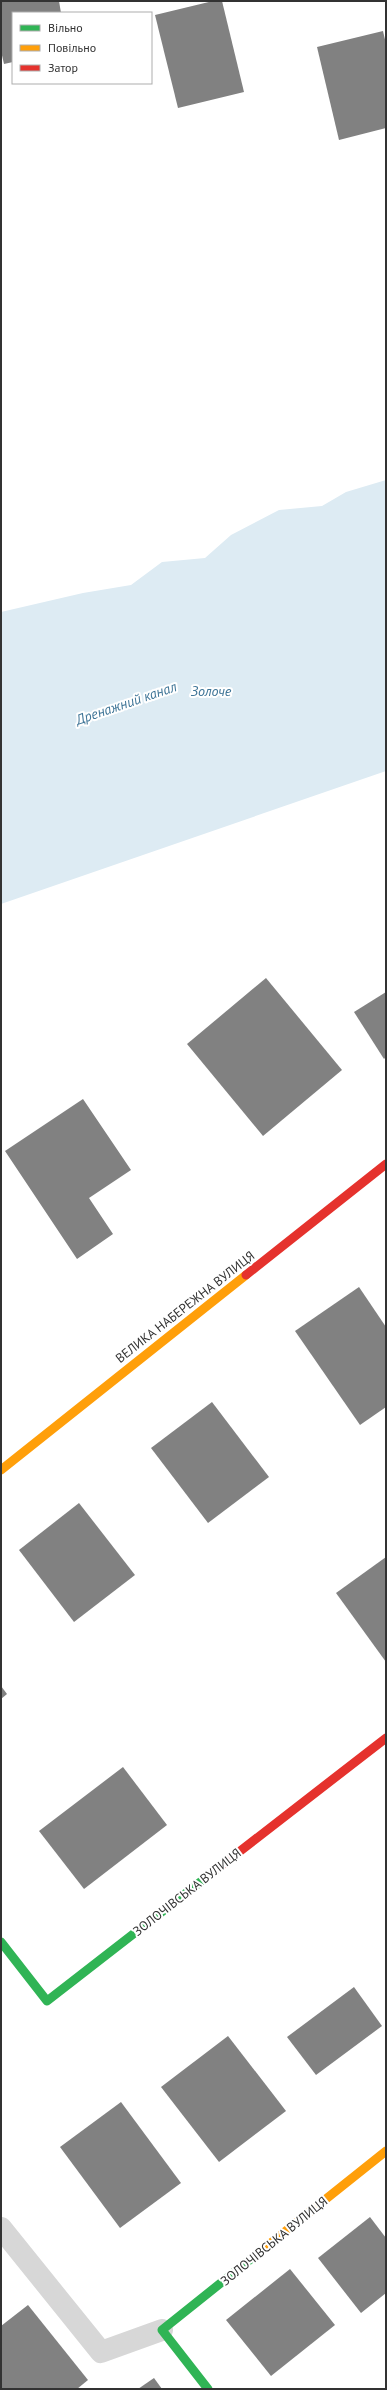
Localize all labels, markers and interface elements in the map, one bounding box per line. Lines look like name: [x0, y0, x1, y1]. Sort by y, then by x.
legend: [12, 12, 152, 84]
text: Вільно: [48, 20, 83, 35]
text: Повільно: [48, 40, 96, 55]
text: Затор: [48, 60, 78, 75]
water label: Дренажний канал: [72, 677, 179, 729]
water label: Золоче: [191, 682, 232, 700]
street label: ВЕЛИКА НАБЕРЕЖНА ВУЛИЦЯ: [112, 1247, 258, 1367]
street label: ЗОЛОЧІВСЬКА ВУЛИЦЯ: [129, 1844, 245, 1940]
street label: ЗОЛОЧІВСЬКА ВУЛИЦЯ: [217, 2193, 331, 2289]

